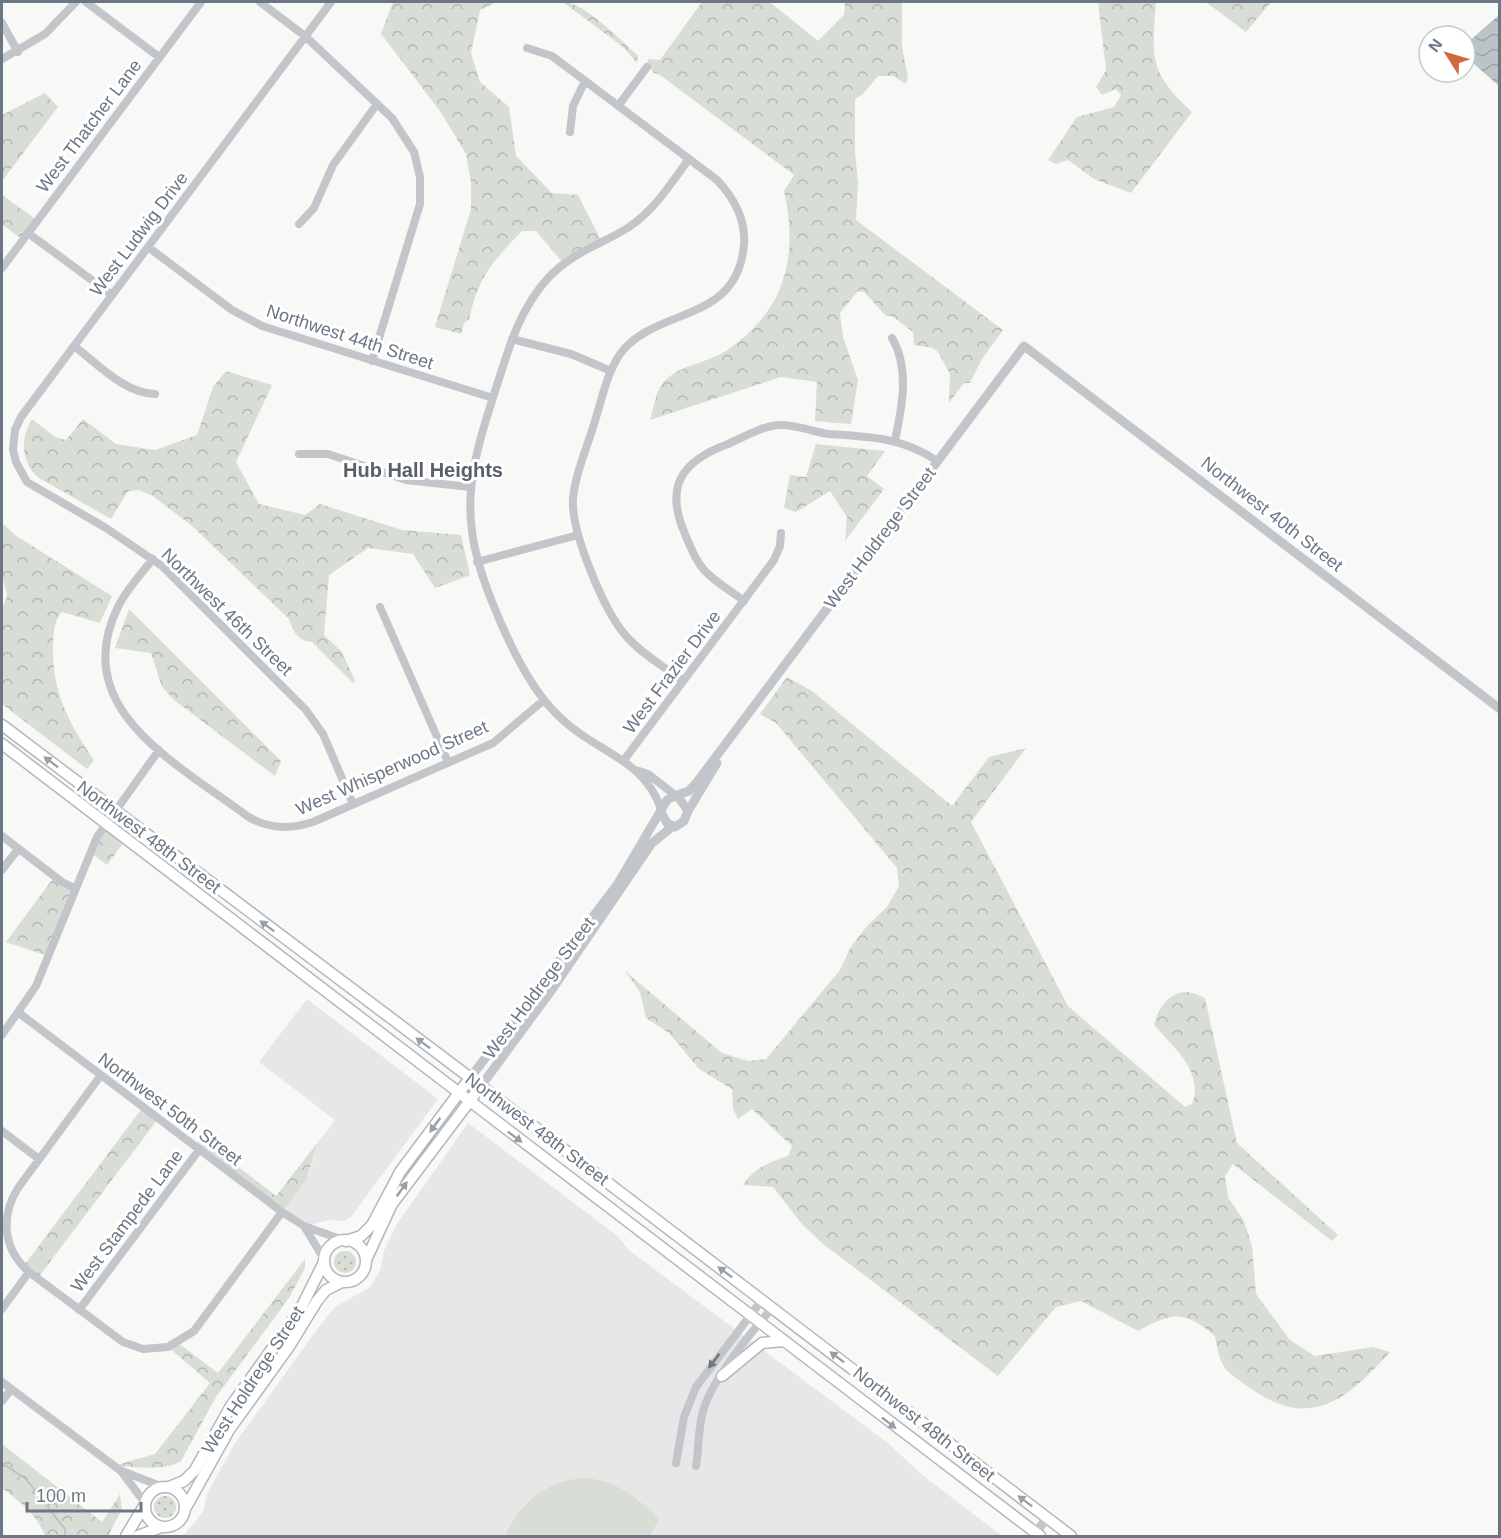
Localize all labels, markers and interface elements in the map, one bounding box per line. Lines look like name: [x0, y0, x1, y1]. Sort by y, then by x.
north arrow: [1417, 24, 1477, 84]
text: N: [1425, 36, 1446, 55]
street label: West Thatcher Lane: [32, 56, 146, 196]
street label: West Ludwig Drive: [86, 168, 192, 300]
street label: Northwest 44th Street: [264, 301, 436, 373]
street label: Northwest 40th Street: [1197, 453, 1347, 575]
district label: Hub Hall Heights: [343, 459, 503, 481]
street label: West Holdrege Street: [820, 463, 940, 613]
street label: Northwest 46th Street: [157, 544, 297, 680]
street label: West Frazier Drive: [619, 607, 725, 737]
street label: West Whisperwood Street: [293, 717, 491, 819]
one-way arrow: [43, 756, 58, 768]
street label: Northwest 48th Street: [73, 777, 225, 897]
street label: West Holdrege Street: [479, 913, 599, 1063]
one-way arrow: [260, 920, 276, 932]
one-way arrow: [416, 1037, 432, 1049]
street label: Northwest 50th Street: [94, 1049, 246, 1169]
street label: Northwest 48th Street: [461, 1069, 613, 1189]
one-way arrow: [429, 1116, 441, 1132]
one-way arrow: [508, 1130, 523, 1142]
street label: West Stampede Lane: [67, 1146, 187, 1296]
one-way arrow: [396, 1182, 408, 1197]
one-way arrow: [718, 1267, 733, 1279]
street label: West Holdrege Street: [198, 1303, 308, 1457]
one-way arrow: [829, 1352, 844, 1364]
one-way arrow: [708, 1353, 720, 1369]
street label: Northwest 48th Street: [849, 1363, 999, 1485]
one-way arrow: [880, 1417, 896, 1429]
scale bar: [27, 1475, 141, 1513]
text: 100 m: [36, 1486, 86, 1506]
one-way arrow: [1017, 1496, 1032, 1508]

